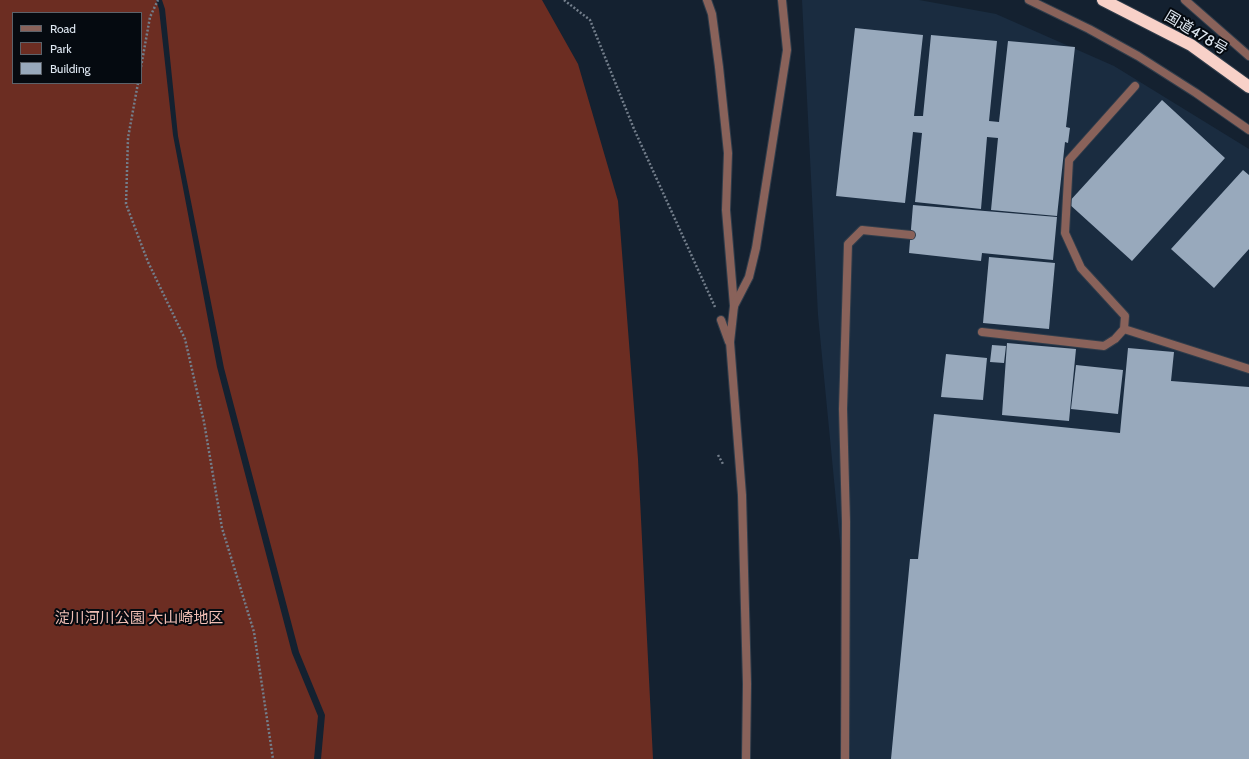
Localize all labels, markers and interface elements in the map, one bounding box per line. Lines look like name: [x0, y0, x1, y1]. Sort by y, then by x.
street label: 国道478号: [1161, 7, 1231, 59]
legend: [12, 12, 142, 84]
text: Road: [50, 21, 76, 36]
text: Park: [50, 41, 72, 56]
text: Building: [50, 61, 91, 76]
park label: 淀川河川公園 大山崎地区: [55, 610, 223, 628]

